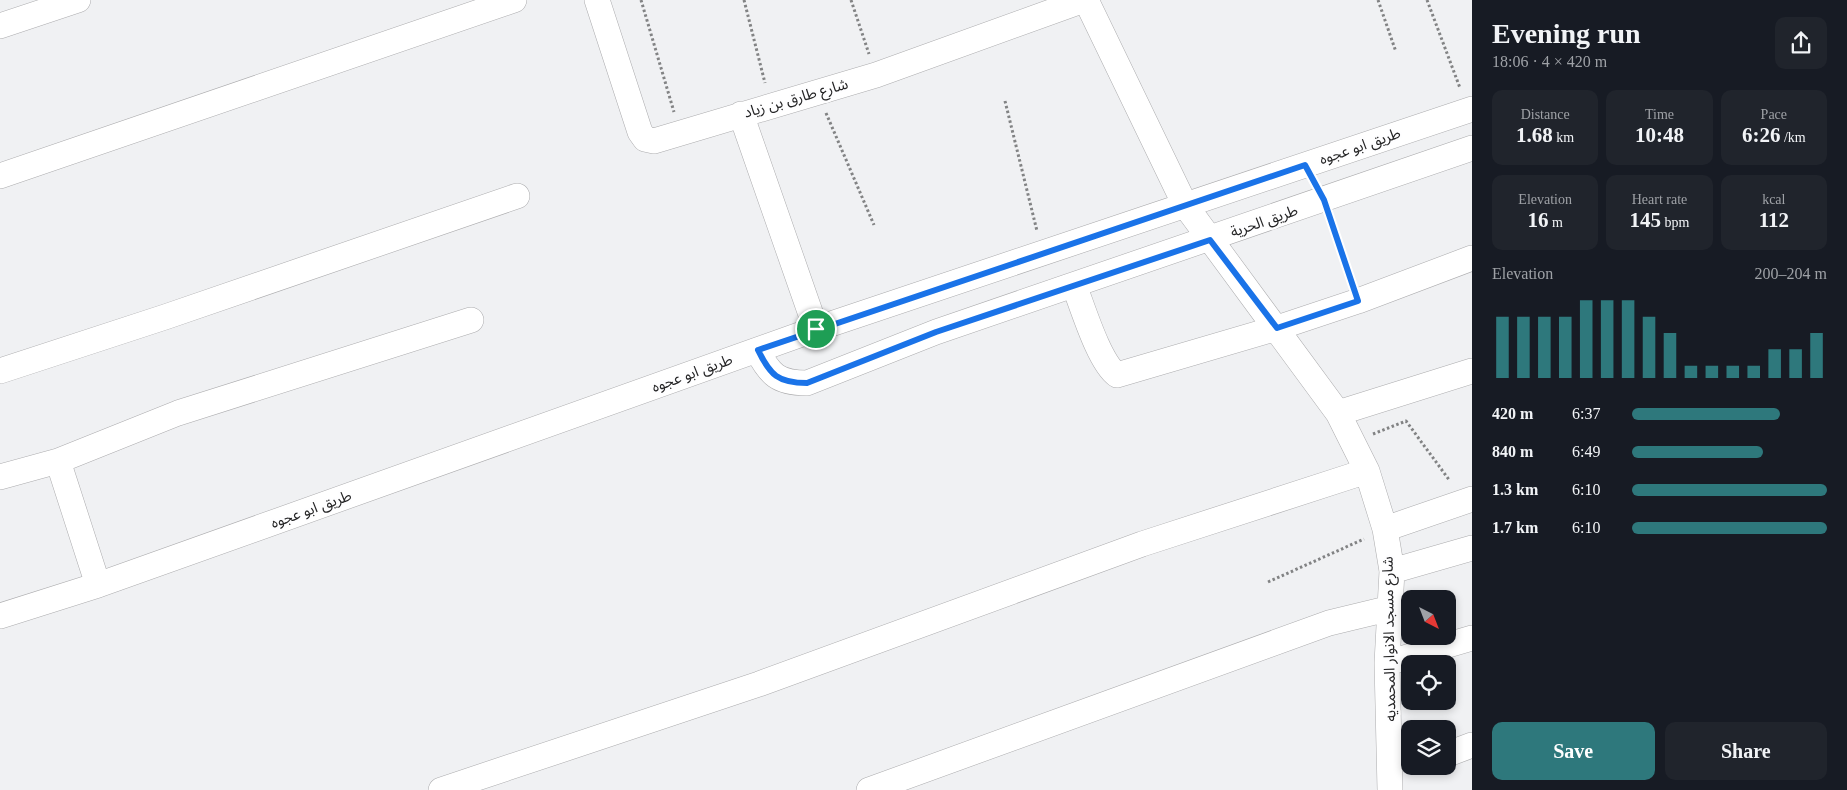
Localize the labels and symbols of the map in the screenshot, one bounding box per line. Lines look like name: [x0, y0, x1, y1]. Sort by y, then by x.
street label: شارع طارق بن زياد: [742, 75, 851, 124]
street label: طريق ابو عجوه: [1317, 125, 1403, 169]
street label: طريق الحرية: [1228, 202, 1300, 242]
pin: [795, 308, 837, 350]
street label: طريق ابو عجوه: [649, 351, 735, 397]
street label: طريق ابو عجوه: [268, 487, 354, 533]
street label: شارع مسجد الانوار المحمديه: [1380, 556, 1402, 722]
north arrow: [1401, 590, 1456, 645]

